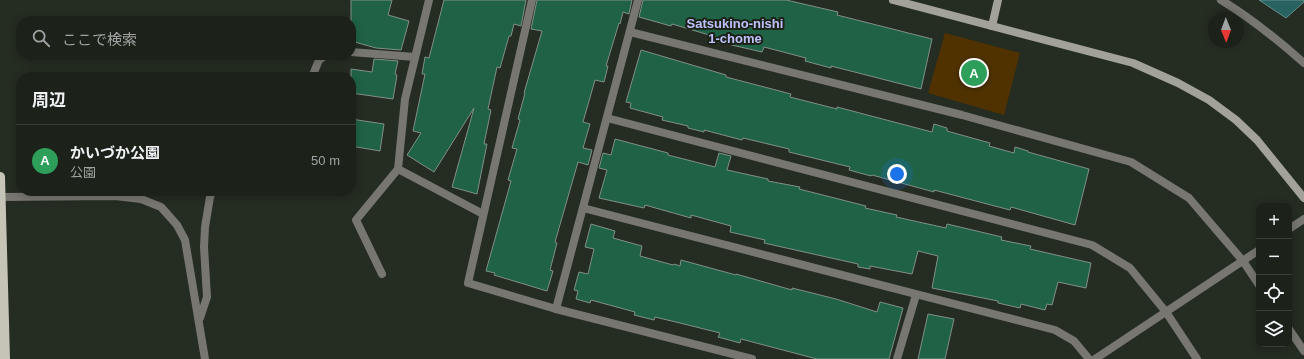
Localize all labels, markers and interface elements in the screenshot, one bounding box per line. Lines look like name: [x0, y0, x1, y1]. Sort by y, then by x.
north arrow: [1208, 12, 1244, 48]
search box: [16, 16, 356, 60]
district label: Satsukino-nishi 1-chome: [687, 16, 783, 46]
icon: search: [30, 27, 52, 49]
text: ここで検索: [62, 31, 137, 48]
pin: A: [961, 58, 987, 88]
text: 周辺: [32, 91, 66, 110]
text: かいづか公園: [70, 144, 160, 161]
text: A: [40, 153, 50, 168]
text: 50 m: [311, 153, 340, 168]
your location: [887, 164, 907, 184]
text: 公園: [70, 165, 96, 180]
map controls: [1256, 203, 1292, 347]
button: +: [1256, 203, 1292, 239]
button: −: [1256, 239, 1292, 275]
button: locate: [1256, 275, 1292, 311]
button: layers: [1256, 311, 1292, 347]

